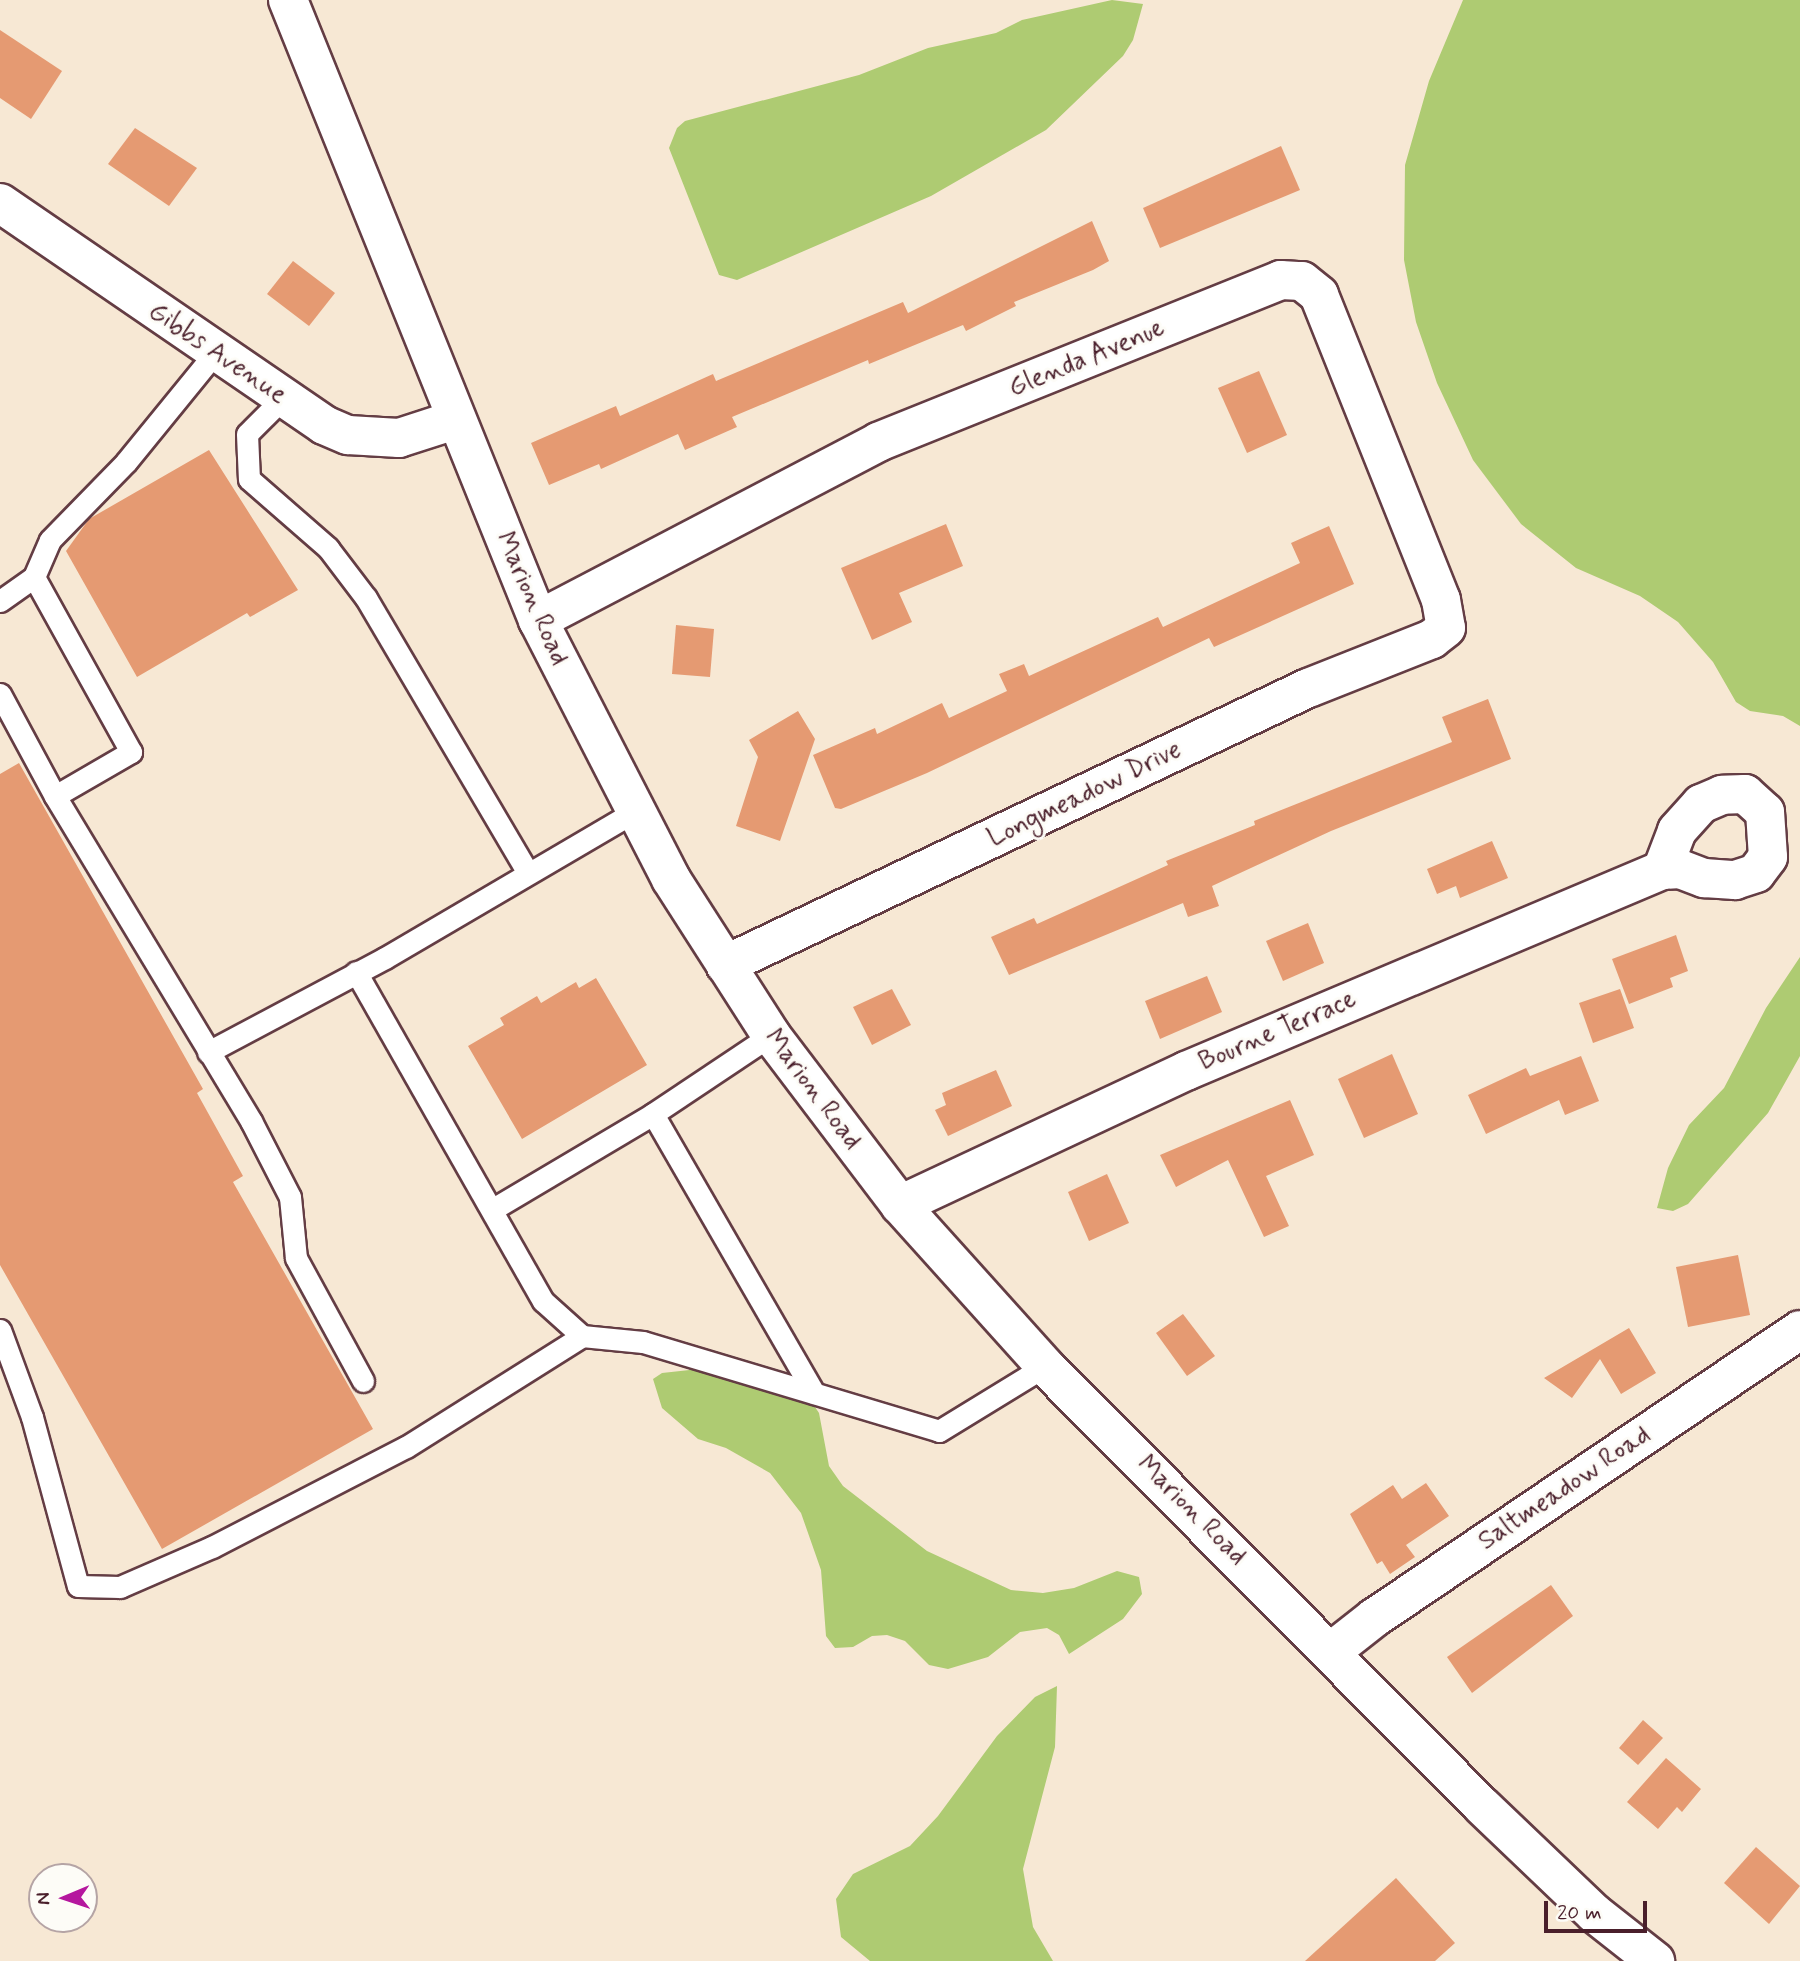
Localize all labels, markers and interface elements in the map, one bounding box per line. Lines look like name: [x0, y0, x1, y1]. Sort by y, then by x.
street label: Gibbs Avenue: [145, 298, 289, 410]
street label: Glenda Avenue: [1002, 313, 1172, 405]
street label: Marion Road: [488, 528, 574, 670]
street label: Longmeadow Drive: [983, 735, 1187, 855]
street label: Bourne Terrace: [1195, 985, 1361, 1079]
street label: Marion Road: [757, 1024, 867, 1156]
street label: Saltmeadow Road: [1474, 1421, 1656, 1557]
street label: Marion Road: [1130, 1450, 1252, 1572]
north arrow: [28, 1863, 98, 1933]
scale bar: [1548, 1888, 1651, 1932]
text: N: [31, 1892, 56, 1905]
text: 20 m: [1557, 1899, 1602, 1927]

